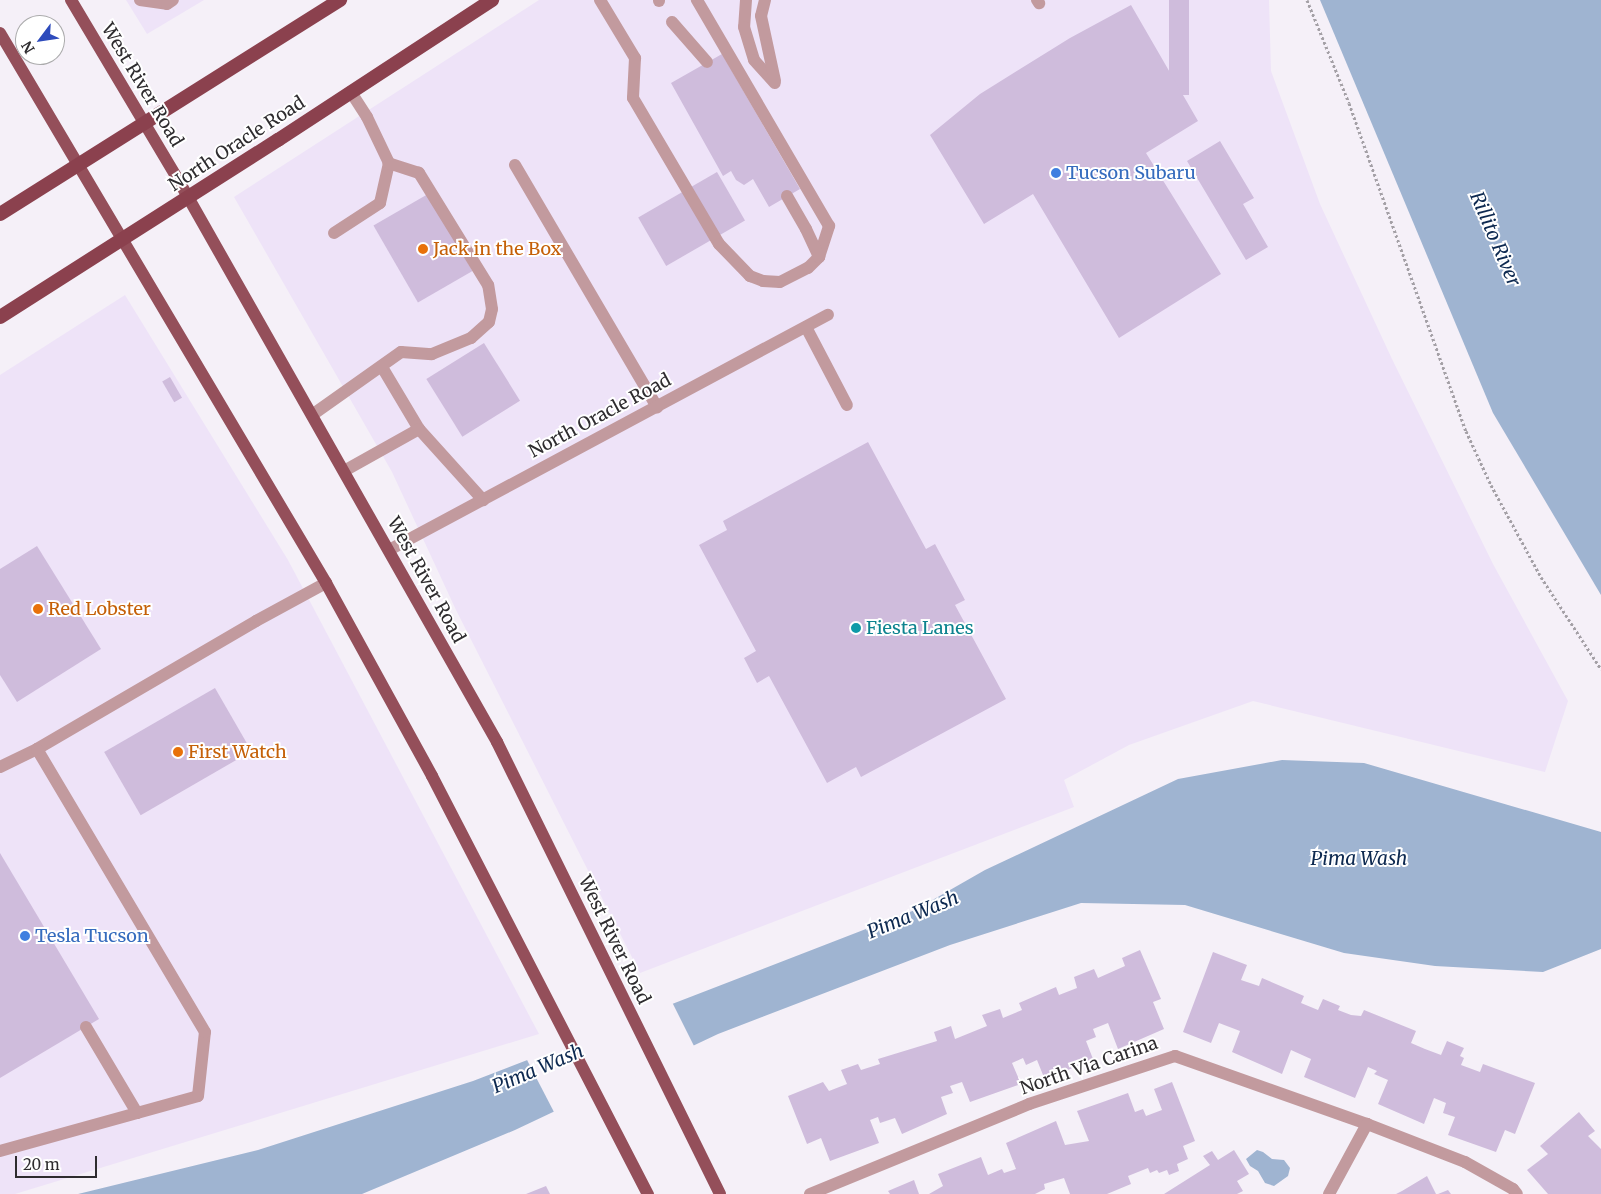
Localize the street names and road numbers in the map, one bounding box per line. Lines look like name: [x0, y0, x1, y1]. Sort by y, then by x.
street label: West River Road: [97, 19, 187, 151]
street label: North Oracle Road: [165, 92, 309, 196]
street label: North Oracle Road: [525, 369, 675, 463]
street label: West River Road: [383, 513, 469, 647]
street label: West River Road: [574, 872, 654, 1008]
street label: North Via Carina: [1017, 1032, 1161, 1100]

